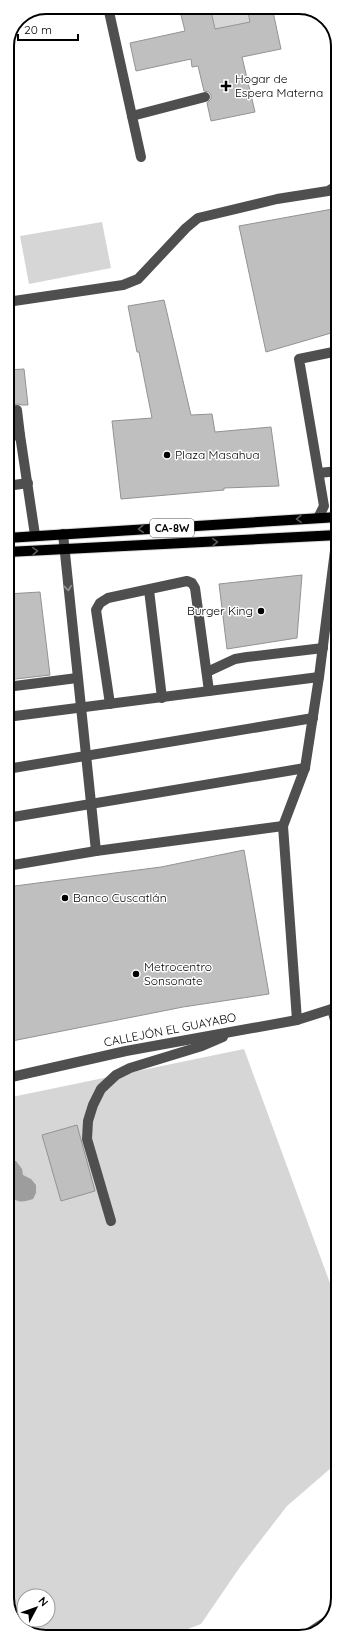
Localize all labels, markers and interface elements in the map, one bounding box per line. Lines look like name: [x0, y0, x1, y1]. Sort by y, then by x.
scale bar: [18, 16, 78, 42]
text: 20 m: [24, 22, 52, 37]
place label: Hogar de Espera Materna: [235, 71, 323, 100]
marker: Hogar de Espera Materna: [220, 80, 232, 92]
place label: Plaza Masahua: [175, 447, 260, 462]
marker: Plaza Masahua: [162, 450, 172, 460]
one-way arrow: [296, 515, 302, 523]
road number: CA-8W: [150, 519, 194, 537]
one-way arrow: [138, 525, 144, 534]
one-way arrow: [212, 537, 218, 546]
one-way arrow: [32, 547, 38, 555]
one-way arrow: [63, 585, 72, 591]
place label: Burger King: [187, 603, 253, 618]
marker: Burger King: [256, 606, 266, 616]
place label: Banco Cuscatlán: [73, 890, 167, 905]
marker: Banco Cuscatlán: [60, 893, 70, 903]
place label: Metrocentro Sonsonate: [144, 959, 212, 988]
marker: Metrocentro Sonsonate: [131, 969, 141, 979]
street label: CALLEJÓN EL GUAYABO: [102, 1009, 237, 1050]
north arrow: [16, 1588, 56, 1628]
text: N: [36, 1594, 51, 1609]

